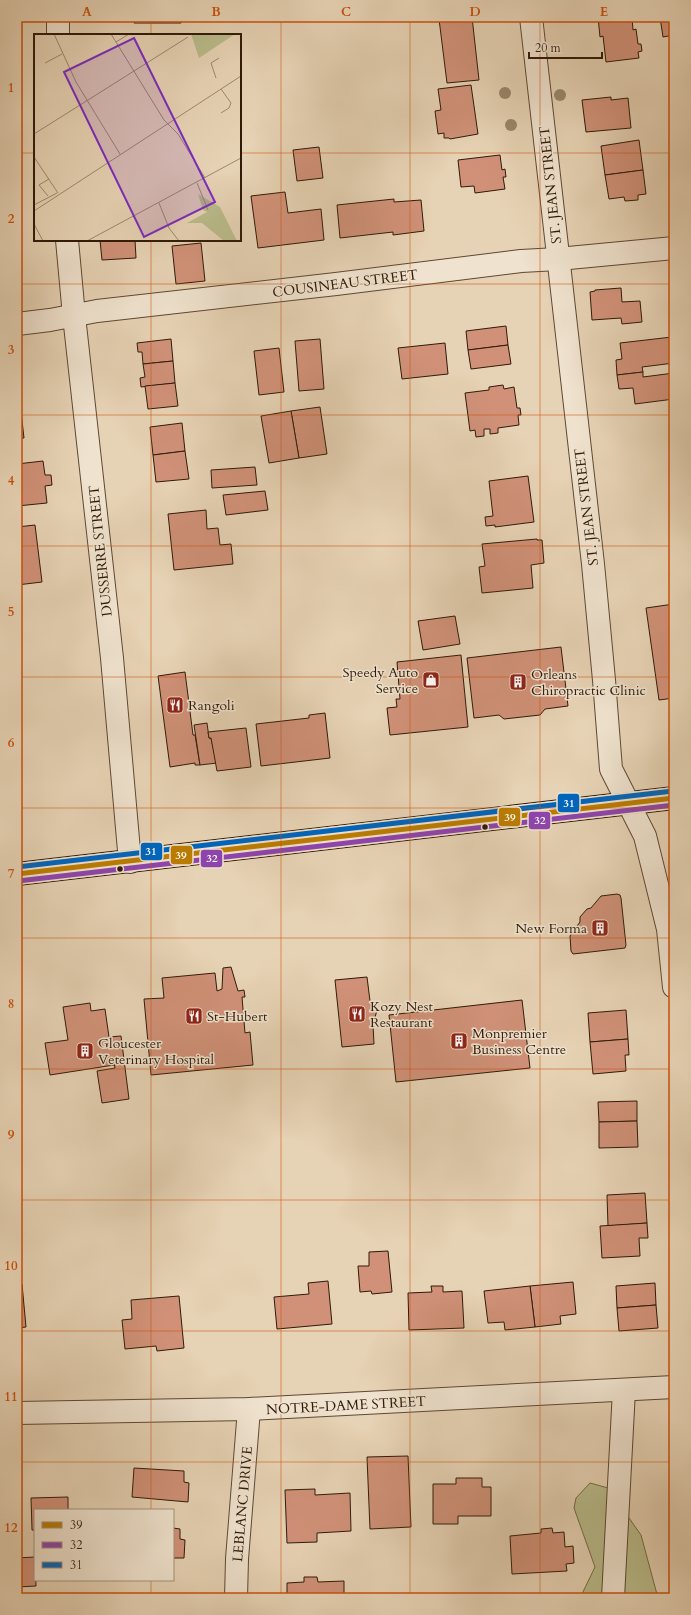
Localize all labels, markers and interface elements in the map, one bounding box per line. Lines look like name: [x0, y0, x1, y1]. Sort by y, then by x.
text: A: [82, 3, 92, 21]
text: B: [211, 3, 221, 21]
text: C: [341, 3, 351, 21]
text: D: [469, 3, 481, 21]
text: E: [600, 3, 608, 21]
inset map: [34, 34, 241, 241]
scale bar: [529, 34, 602, 60]
text: 20 m: [535, 40, 562, 56]
text: 1: [8, 79, 14, 97]
street label: ST. JEAN STREET: [535, 125, 566, 245]
text: 2: [8, 210, 15, 228]
street label: COUSINEAU STREET: [271, 265, 419, 302]
text: 3: [8, 341, 15, 359]
street label: ST. JEAN STREET: [570, 447, 603, 567]
text: 4: [8, 472, 15, 490]
street label: DUSSERRE STREET: [84, 484, 117, 617]
text: 5: [8, 603, 14, 621]
place label: Speedy Auto Service: [343, 663, 418, 698]
place label: Orleans Chiropractic Clinic: [531, 665, 646, 700]
shop icon: Speedy Auto Service: [421, 670, 441, 690]
building icon: Orleans Chiropractic Clinic: [508, 672, 528, 692]
restaurant icon: Rangoli: [165, 695, 185, 715]
place label: Rangoli: [188, 696, 235, 715]
text: 6: [8, 734, 15, 752]
line badge: 31: [557, 793, 580, 813]
text: 31: [563, 796, 575, 811]
line badge: 39: [498, 807, 521, 827]
text: 39: [504, 810, 516, 825]
line badge: 32: [528, 811, 551, 830]
text: 32: [534, 813, 546, 828]
unlabelled marker: [480, 822, 490, 832]
line badge: 31: [140, 842, 163, 861]
text: 31: [145, 844, 157, 859]
line badge: 39: [170, 845, 193, 865]
text: 39: [175, 848, 187, 863]
line badge: 32: [200, 849, 223, 868]
text: 32: [206, 851, 218, 866]
unlabelled marker: [115, 864, 125, 874]
text: 7: [8, 865, 15, 883]
building icon: New Forma: [590, 918, 610, 938]
place label: New Forma: [515, 919, 587, 938]
text: 8: [8, 995, 14, 1013]
place label: Kozy Nest Restaurant: [370, 997, 433, 1032]
restaurant icon: Kozy Nest Restaurant: [347, 1004, 367, 1024]
restaurant icon: St-Hubert: [184, 1006, 204, 1026]
place label: St-Hubert: [207, 1007, 268, 1026]
place label: Monpremier Business Centre: [472, 1024, 566, 1059]
building icon: Monpremier Business Centre: [449, 1031, 469, 1051]
place label: Gloucester Veterinary Hospital: [98, 1034, 215, 1069]
building icon: Gloucester Veterinary Hospital: [75, 1041, 95, 1061]
text: 9: [8, 1126, 15, 1144]
text: 10: [4, 1257, 18, 1275]
text: 11: [4, 1388, 18, 1406]
street label: NOTRE-DAME STREET: [265, 1392, 427, 1419]
street label: LEBLANC DRIVE: [228, 1445, 257, 1563]
legend: [34, 1509, 174, 1581]
text: 39: [70, 1517, 82, 1533]
text: 12: [4, 1519, 18, 1537]
text: 32: [70, 1537, 82, 1553]
text: 31: [70, 1557, 82, 1573]

